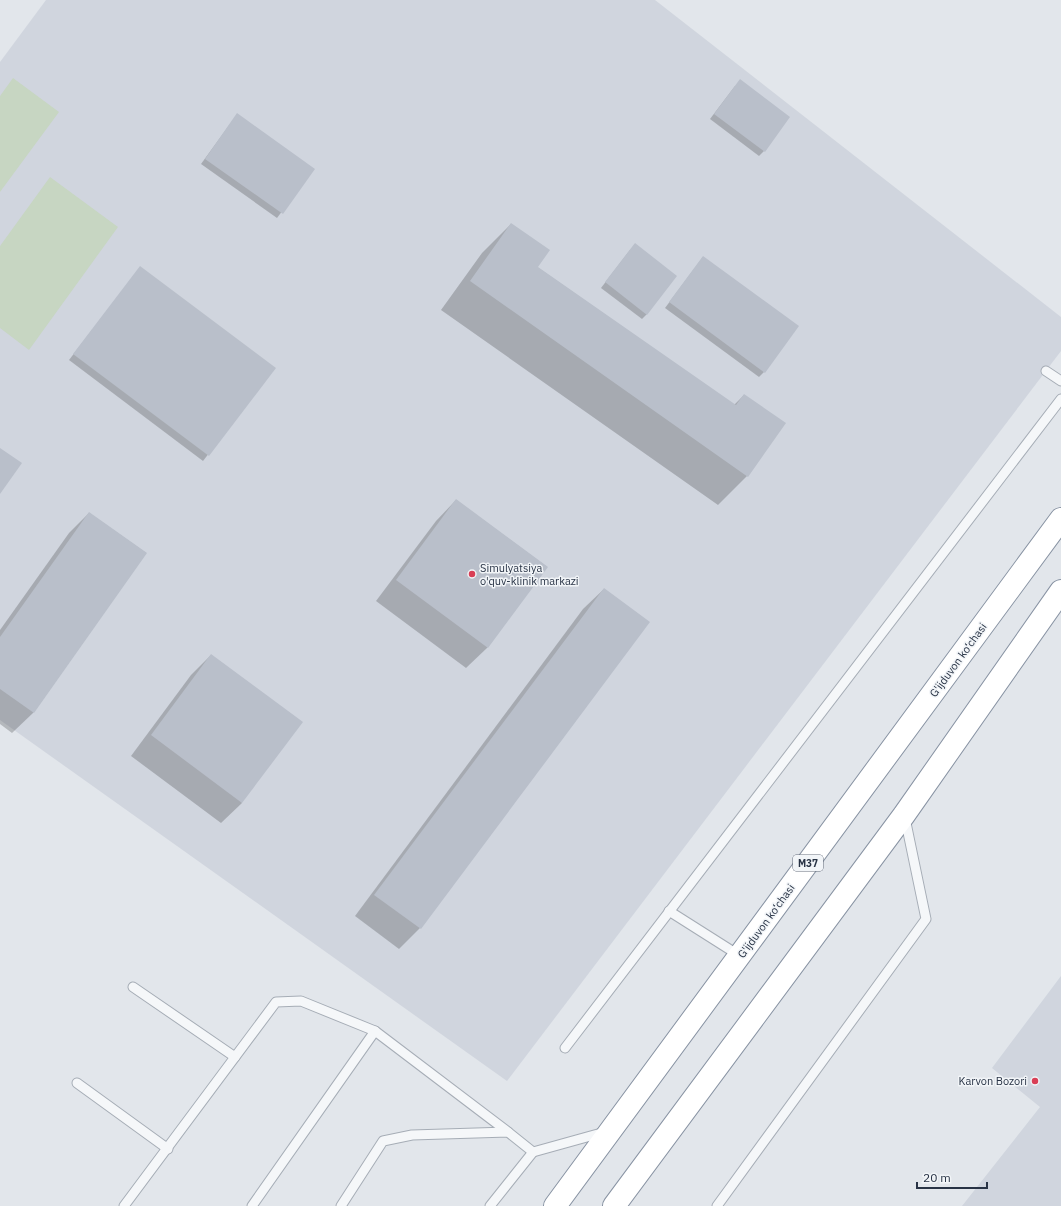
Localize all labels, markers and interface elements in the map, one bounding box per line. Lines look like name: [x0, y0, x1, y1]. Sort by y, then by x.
place label: Simulyatsiya o'quv-klinik markazi: [480, 561, 579, 588]
marker: Simulyatsiya o'quv-klinik markazi: [467, 569, 477, 579]
street label: G'ijduvon ko‘chasi: [926, 620, 990, 700]
road number: M37: [793, 855, 823, 871]
street label: G'ijduvon ko‘chasi: [734, 881, 798, 961]
place label: Karvon Bozori: [959, 1074, 1027, 1088]
marker: Karvon Bozori: [1030, 1076, 1040, 1086]
scale bar: [917, 1164, 987, 1190]
text: 20 m: [923, 1170, 951, 1185]

